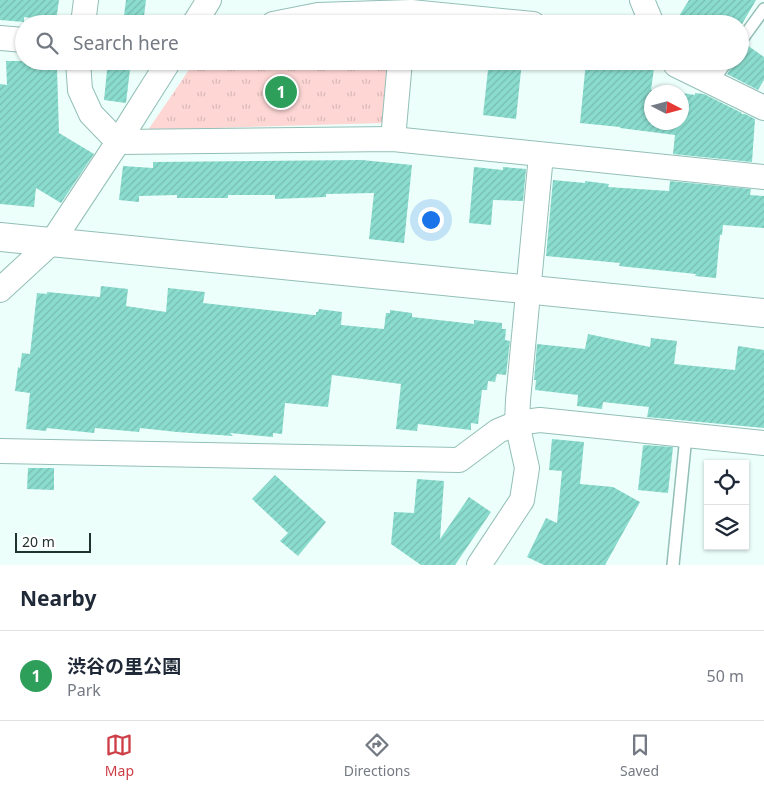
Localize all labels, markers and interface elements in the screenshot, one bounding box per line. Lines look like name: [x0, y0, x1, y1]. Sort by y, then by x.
search box: [15, 15, 749, 70]
icon: search: [33, 29, 61, 57]
text: Search here: [73, 30, 179, 56]
pin: 1: [265, 73, 297, 111]
north arrow: [644, 85, 689, 130]
your location: [418, 207, 444, 233]
map controls: [704, 460, 749, 550]
button: locate: [704, 460, 749, 505]
button: layers: [704, 505, 749, 550]
scale bar: [15, 530, 91, 553]
text: 20 m: [22, 532, 55, 551]
text: Nearby: [20, 584, 96, 612]
text: 渋谷の里公園: [67, 653, 181, 679]
text: 1: [31, 665, 41, 687]
text: 50 m: [707, 665, 744, 687]
text: Park: [67, 679, 101, 701]
tab: Map: [105, 731, 134, 780]
tab: Directions: [344, 731, 410, 780]
tab: Saved: [620, 731, 659, 780]

